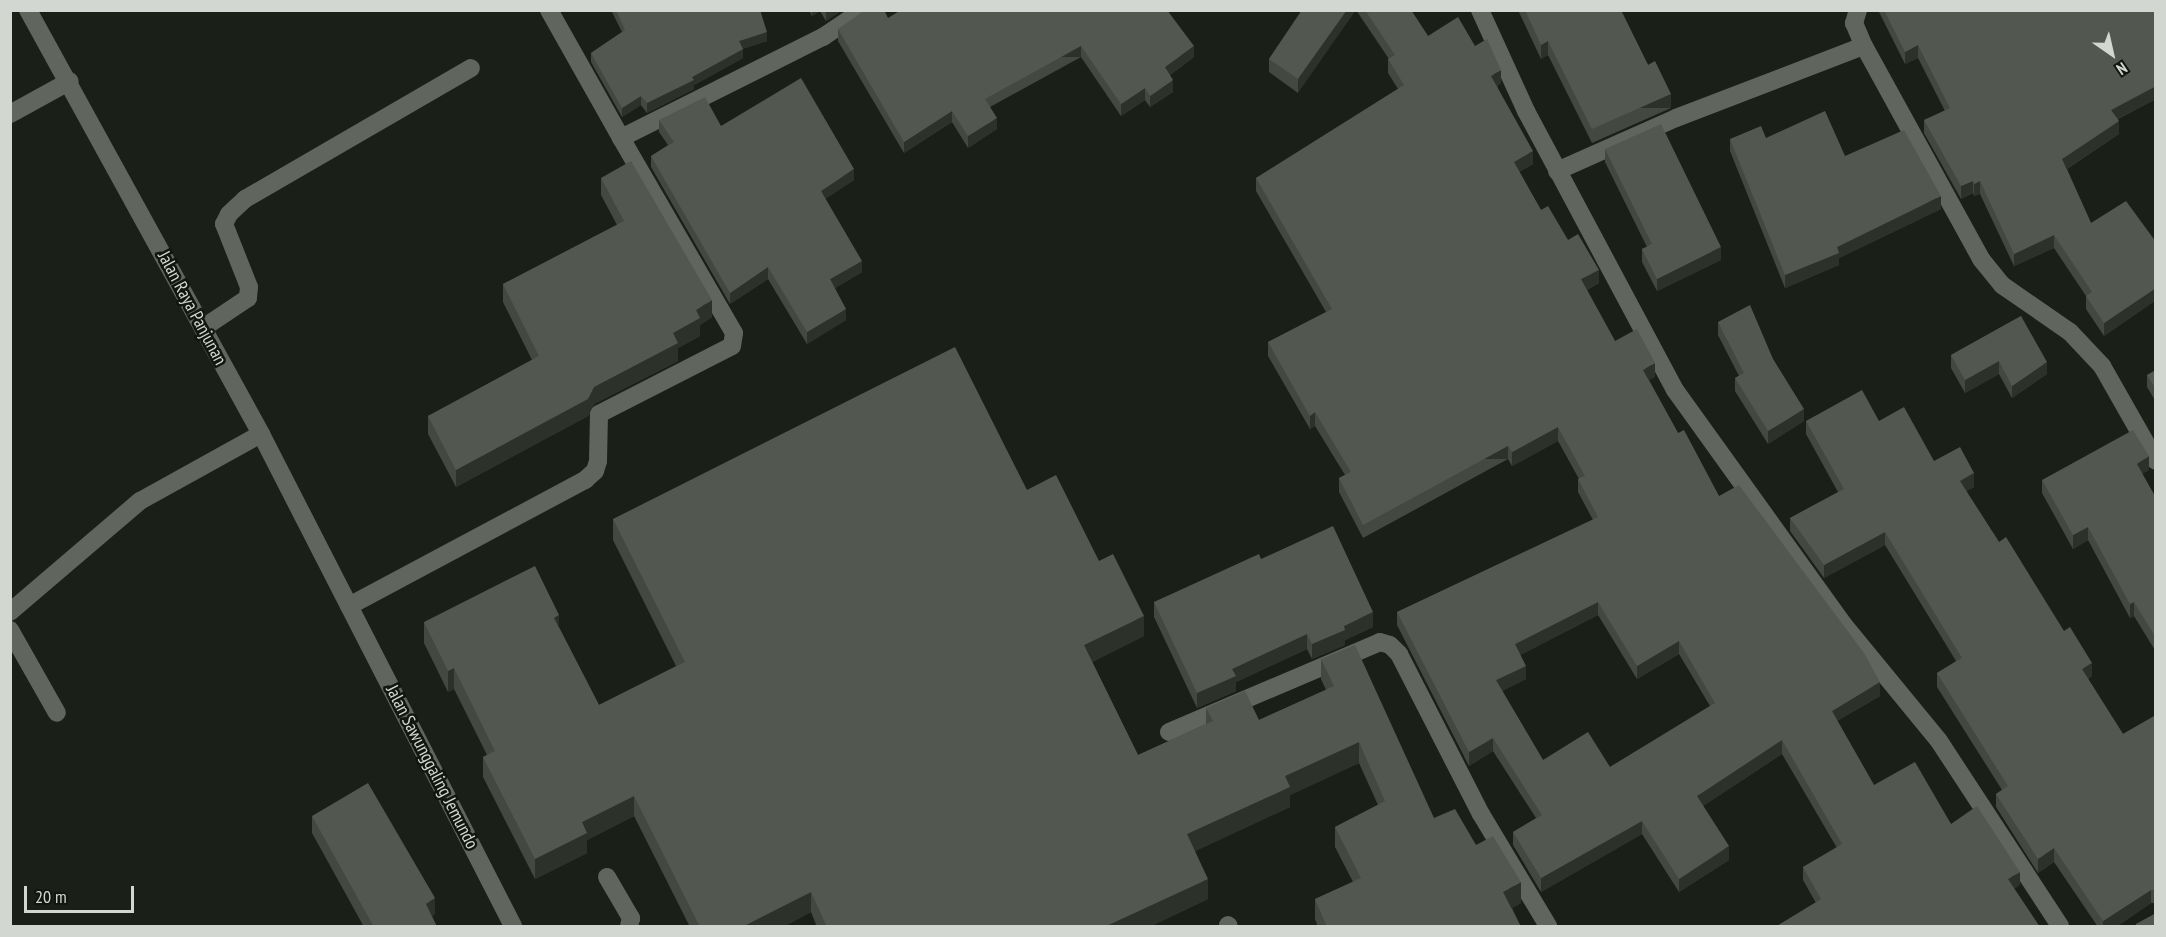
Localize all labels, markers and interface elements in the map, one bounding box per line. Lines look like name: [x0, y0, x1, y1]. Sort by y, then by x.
north arrow: [2082, 24, 2142, 84]
text: N: [2113, 58, 2131, 80]
street label: Jalan Raya Panjunan: [153, 247, 231, 369]
street label: Jalan Sawunggaling Jemundo: [381, 681, 483, 853]
scale bar: [27, 874, 136, 912]
text: 20 m: [35, 885, 67, 908]

